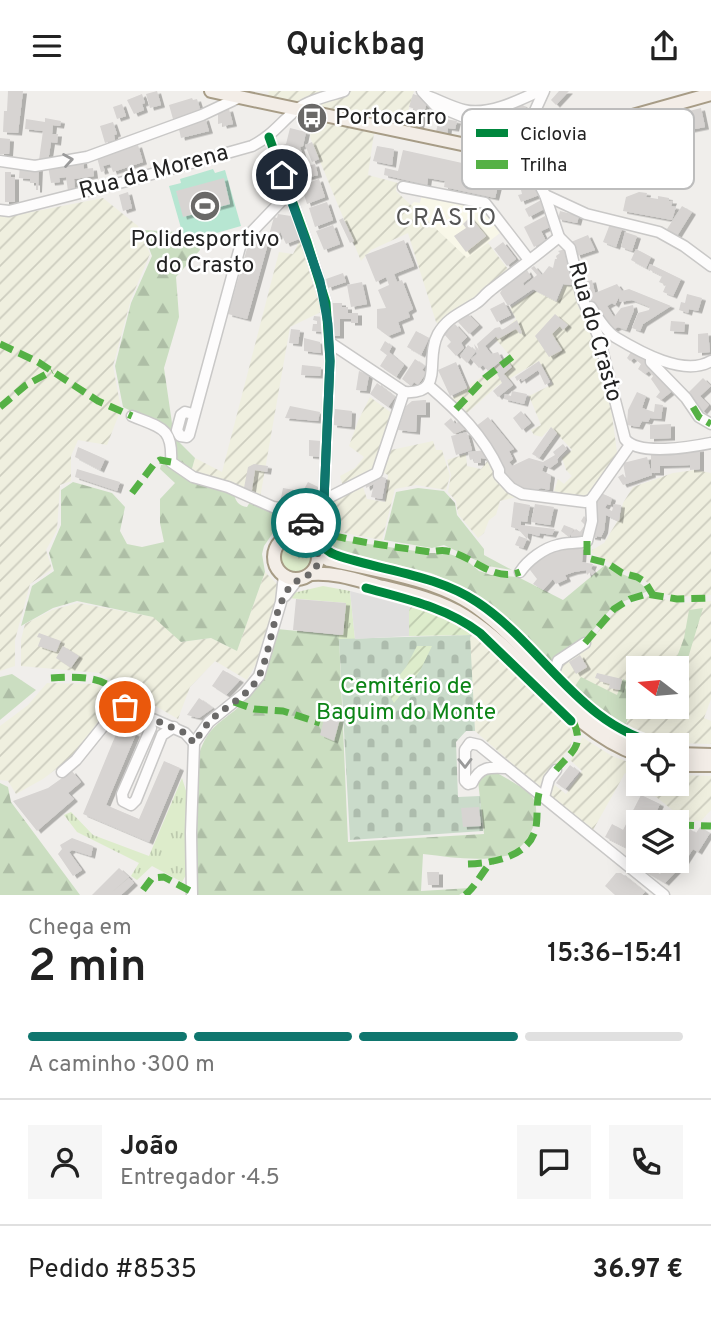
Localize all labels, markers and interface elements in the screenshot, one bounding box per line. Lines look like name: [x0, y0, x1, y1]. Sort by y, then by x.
text: Quickbag: [286, 26, 425, 66]
icon: menu: [28, 27, 66, 65]
icon: share: [645, 27, 683, 65]
bus stop icon: Portocarro: [295, 101, 329, 135]
place label: Portocarro: [335, 104, 447, 133]
legend: [462, 109, 694, 189]
text: Ciclovia: [520, 123, 587, 147]
street label: Rua da Morena: [76, 139, 232, 207]
pin: [252, 145, 312, 205]
one-way arrow: [62, 153, 73, 168]
text: Trilha: [520, 154, 567, 178]
icon: home: [263, 156, 301, 194]
sports icon: Polidesportivo do Crasto: [188, 189, 222, 223]
district label: CRASTO: [396, 204, 498, 234]
place label: Polidesportivo do Crasto: [130, 226, 280, 281]
street label: Rua do Crasto: [560, 259, 628, 405]
courier: [271, 488, 341, 558]
icon: car: [287, 504, 325, 542]
north arrow: [626, 656, 690, 719]
map controls: [626, 656, 689, 873]
park label: Cemitério de Baguim do Monte: [316, 673, 496, 728]
pin: [95, 677, 155, 737]
icon: bag: [106, 688, 144, 726]
button: locate: [626, 733, 689, 796]
one-way arrow: [457, 758, 472, 769]
button: layers: [626, 810, 689, 873]
text: Chega em: [28, 914, 132, 943]
text: 15:36–15:41: [547, 938, 683, 971]
text: 2 min: [28, 939, 147, 998]
text: A caminho · 300 m: [28, 1051, 215, 1080]
button: person: [28, 1125, 102, 1199]
button: chat: [517, 1125, 591, 1199]
button: phone: [609, 1125, 683, 1199]
text: João: [120, 1131, 178, 1164]
text: Entregador · 4.5: [120, 1164, 280, 1193]
text: Pedido #8535: [28, 1254, 197, 1287]
text: 36.97 €: [593, 1254, 683, 1287]

